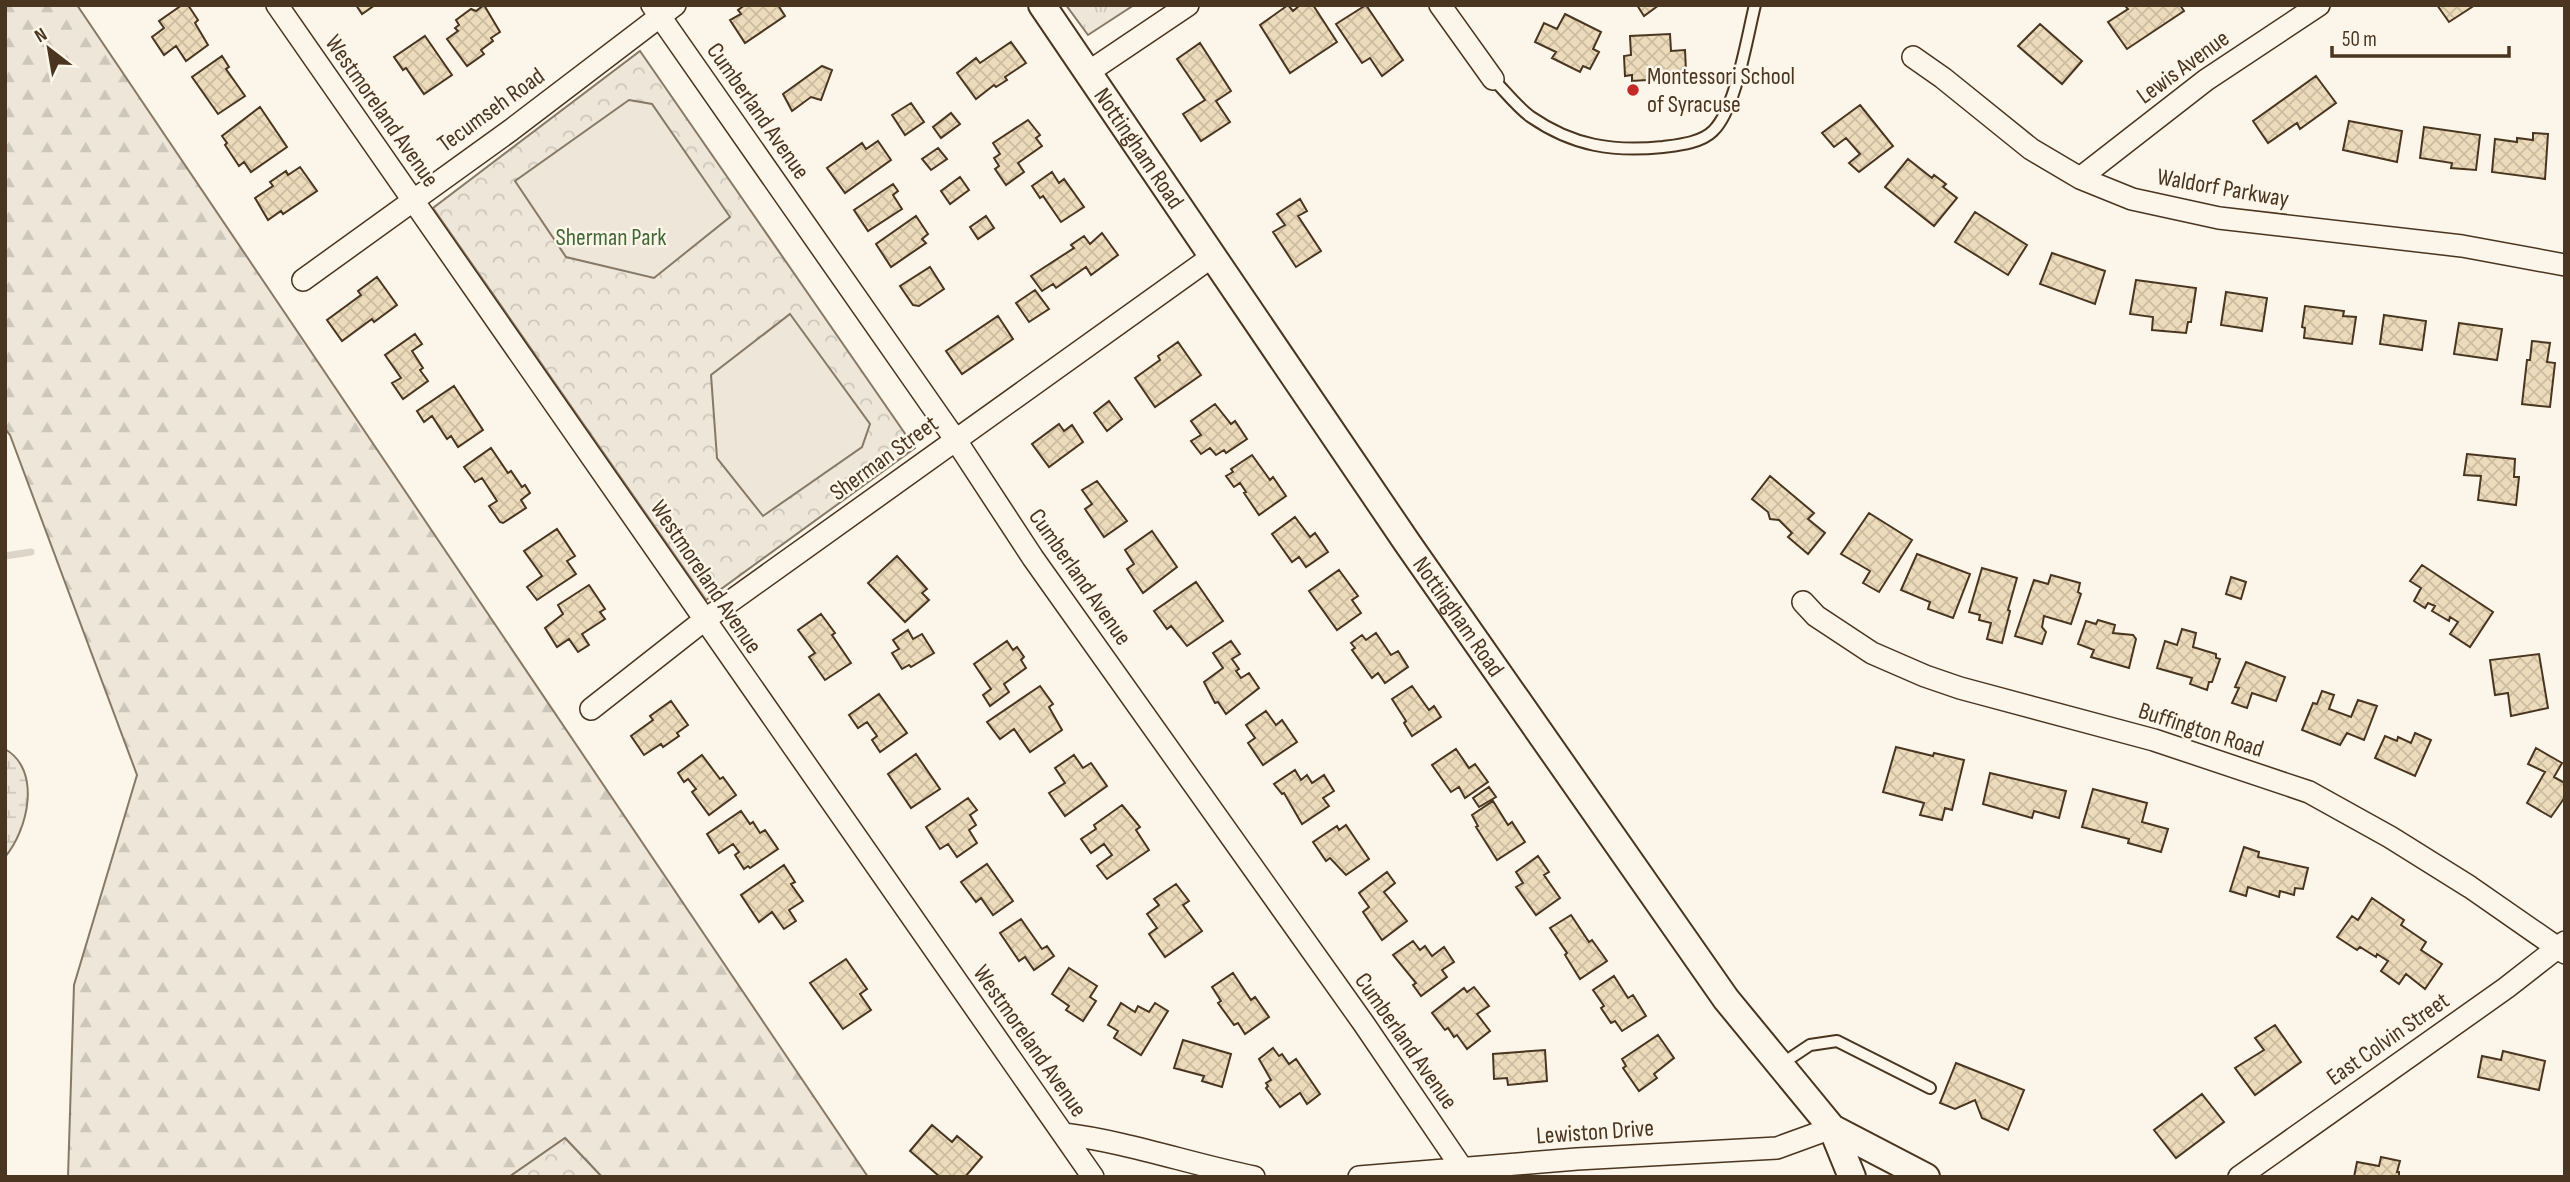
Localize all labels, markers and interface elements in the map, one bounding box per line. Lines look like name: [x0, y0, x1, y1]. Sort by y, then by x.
north arrow: [14, 14, 84, 84]
scale bar: [2332, 14, 2509, 58]
text: N: [31, 23, 51, 48]
street label: Lewis Avenue: [2131, 24, 2235, 110]
text: 50 m: [2342, 27, 2377, 52]
street label: Westmoreland Avenue: [319, 29, 445, 193]
street label: Cumberland Avenue: [700, 37, 816, 185]
street label: Tecumseh Road: [432, 61, 550, 159]
place label: Montessori School of Syracuse: [1647, 62, 1795, 119]
street label: Nottingham Road: [1088, 82, 1190, 214]
marker: Montessori School of Syracuse: [1625, 82, 1641, 98]
street label: Waldorf Parkway: [2155, 162, 2291, 214]
park label: Sherman Park: [556, 223, 666, 252]
street label: Sherman Street: [824, 409, 944, 507]
street label: Westmoreland Avenue: [644, 495, 768, 659]
street label: Cumberland Avenue: [1022, 503, 1138, 651]
street label: Nottingham Road: [1407, 551, 1511, 682]
street label: Buffington Road: [2135, 696, 2267, 764]
street label: Westmoreland Avenue: [967, 959, 1093, 1123]
street label: Cumberland Avenue: [1348, 967, 1464, 1115]
street label: East Colvin Street: [2321, 986, 2455, 1092]
street label: Lewiston Drive: [1535, 1113, 1655, 1151]

